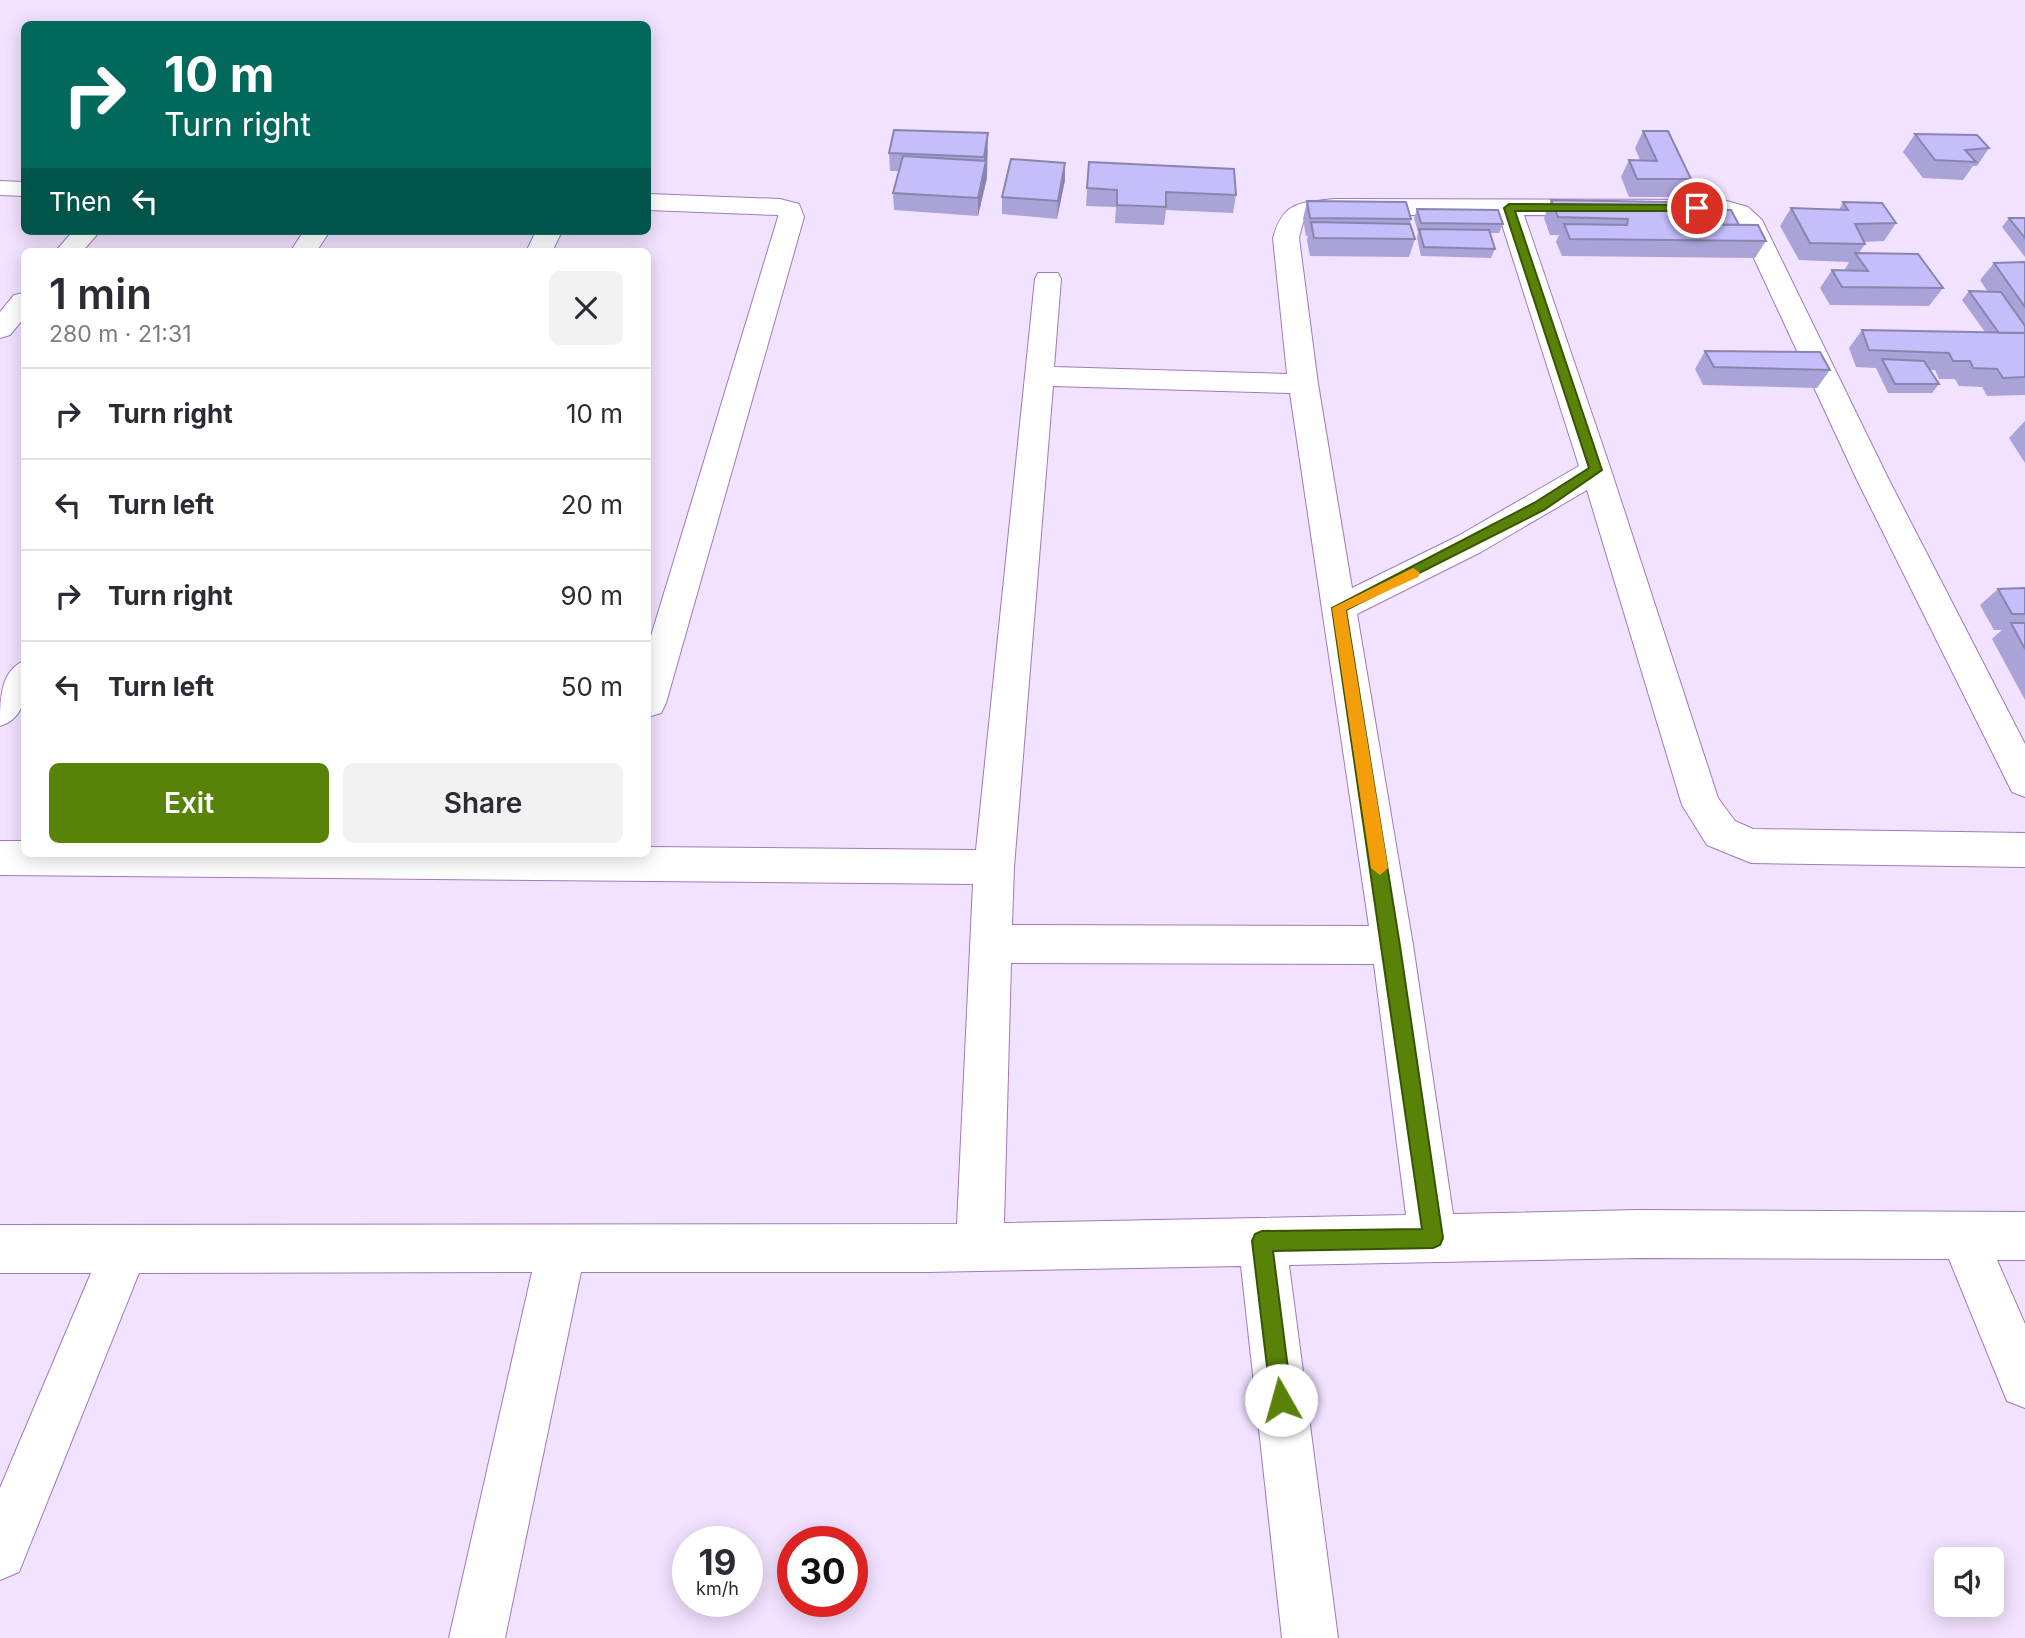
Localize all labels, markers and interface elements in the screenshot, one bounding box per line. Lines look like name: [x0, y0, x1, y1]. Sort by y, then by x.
text: 10 m: [164, 45, 275, 104]
icon: right: [49, 49, 140, 140]
text: Turn right: [164, 105, 311, 144]
pin: [1667, 178, 1727, 238]
icon: left: [126, 182, 164, 220]
text: Then: [49, 186, 112, 217]
icon: arrive: [1678, 189, 1716, 227]
text: 1 min: [49, 268, 152, 319]
button: close: [549, 271, 623, 345]
text: 280 m · 21:31: [49, 320, 192, 348]
icon: right: [49, 395, 87, 433]
text: Turn right: [108, 398, 233, 429]
text: 10 m: [566, 398, 623, 429]
icon: left: [49, 486, 87, 524]
text: Turn left: [108, 489, 214, 520]
text: 20 m: [561, 489, 623, 520]
icon: right: [49, 577, 87, 615]
text: Turn right: [108, 580, 233, 611]
text: 90 m: [560, 580, 623, 611]
icon: left: [49, 668, 87, 706]
text: Turn left: [108, 671, 214, 702]
text: 50 m: [561, 671, 623, 702]
button: Exit: [49, 763, 329, 843]
button: Share: [343, 763, 623, 843]
position arrow: [1244, 1363, 1318, 1437]
speed limit sign: 30: [777, 1526, 868, 1617]
text: 19: [699, 1541, 736, 1583]
map controls: [1934, 1547, 2004, 1617]
button: sound: [1934, 1547, 2004, 1617]
text: km/h: [696, 1578, 739, 1599]

